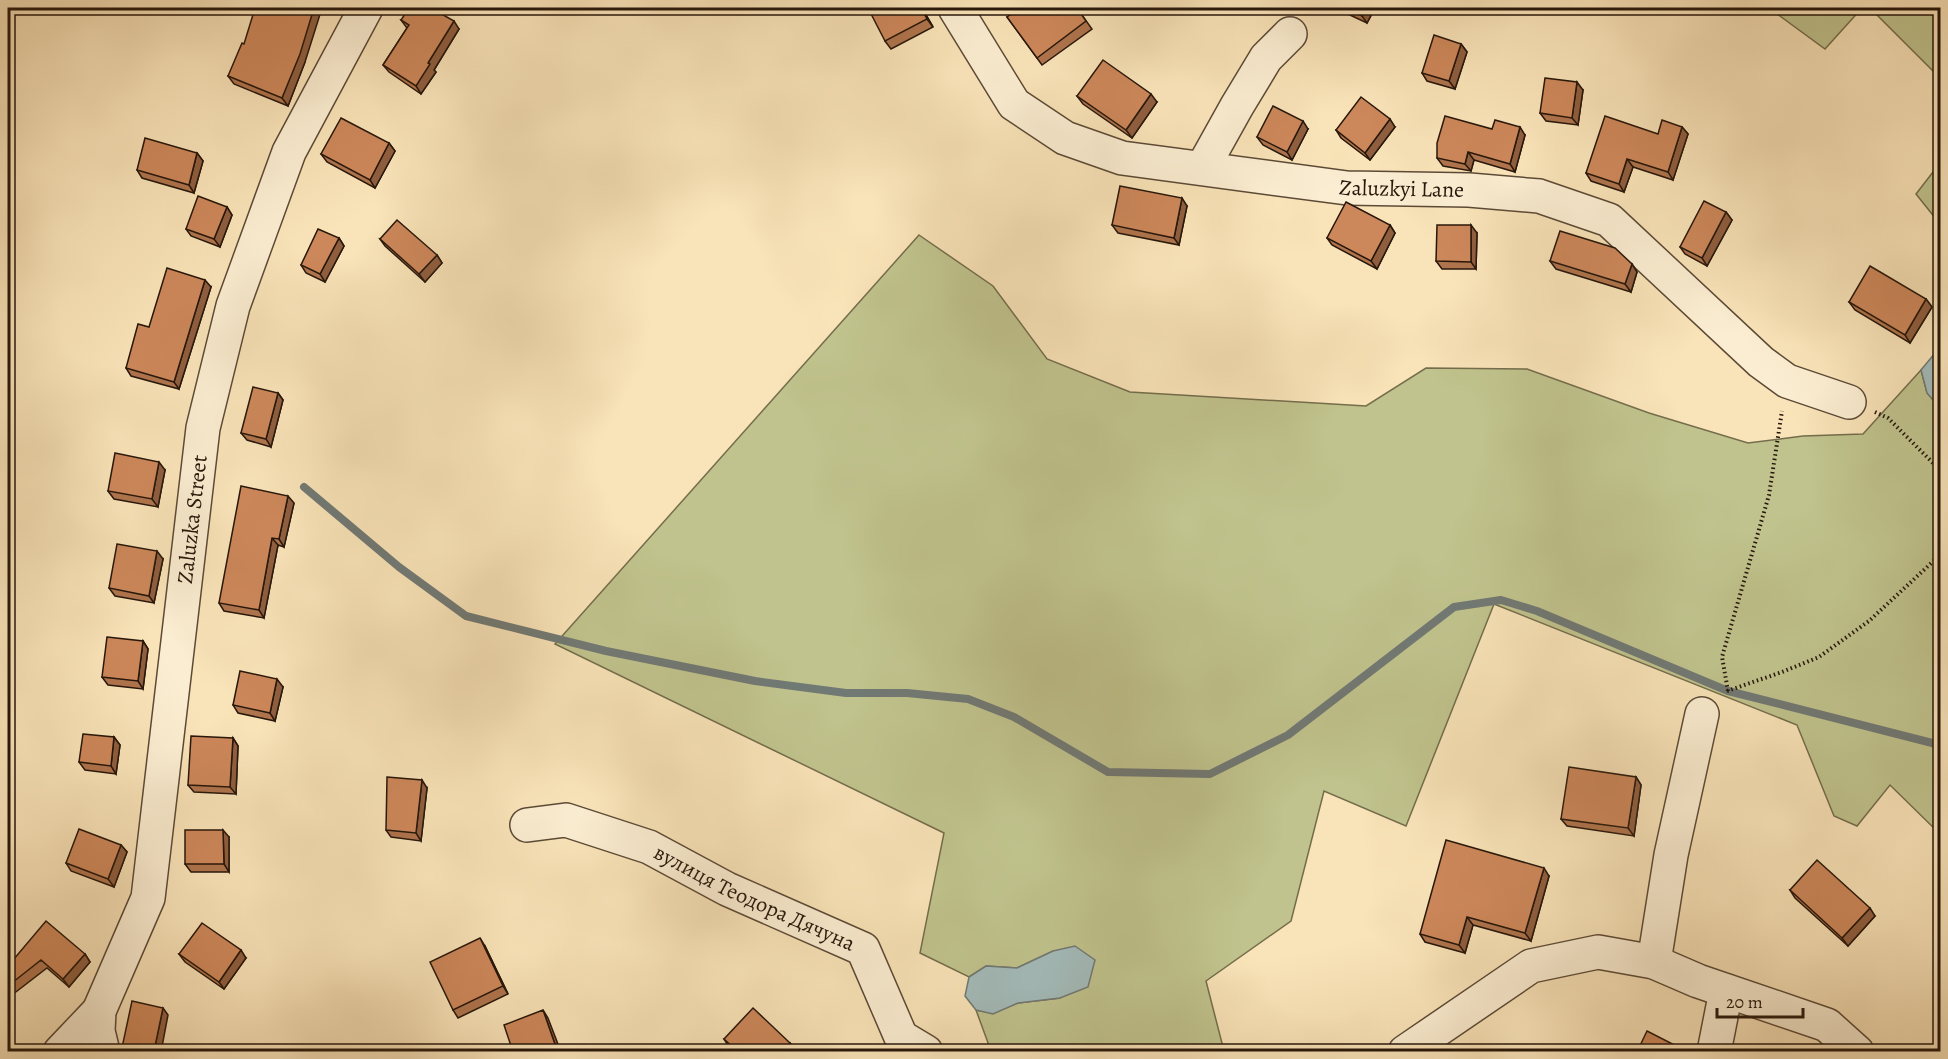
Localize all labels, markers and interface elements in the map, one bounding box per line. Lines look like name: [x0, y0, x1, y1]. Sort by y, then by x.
street label: Zaluzkyi Lane: [1337, 172, 1464, 205]
street label: Zaluzka Street: [170, 453, 215, 585]
street label: вулиця Теодора Дячуна: [649, 837, 861, 959]
scale bar: [1717, 981, 1802, 1019]
text: 20 m: [1726, 990, 1763, 1014]

